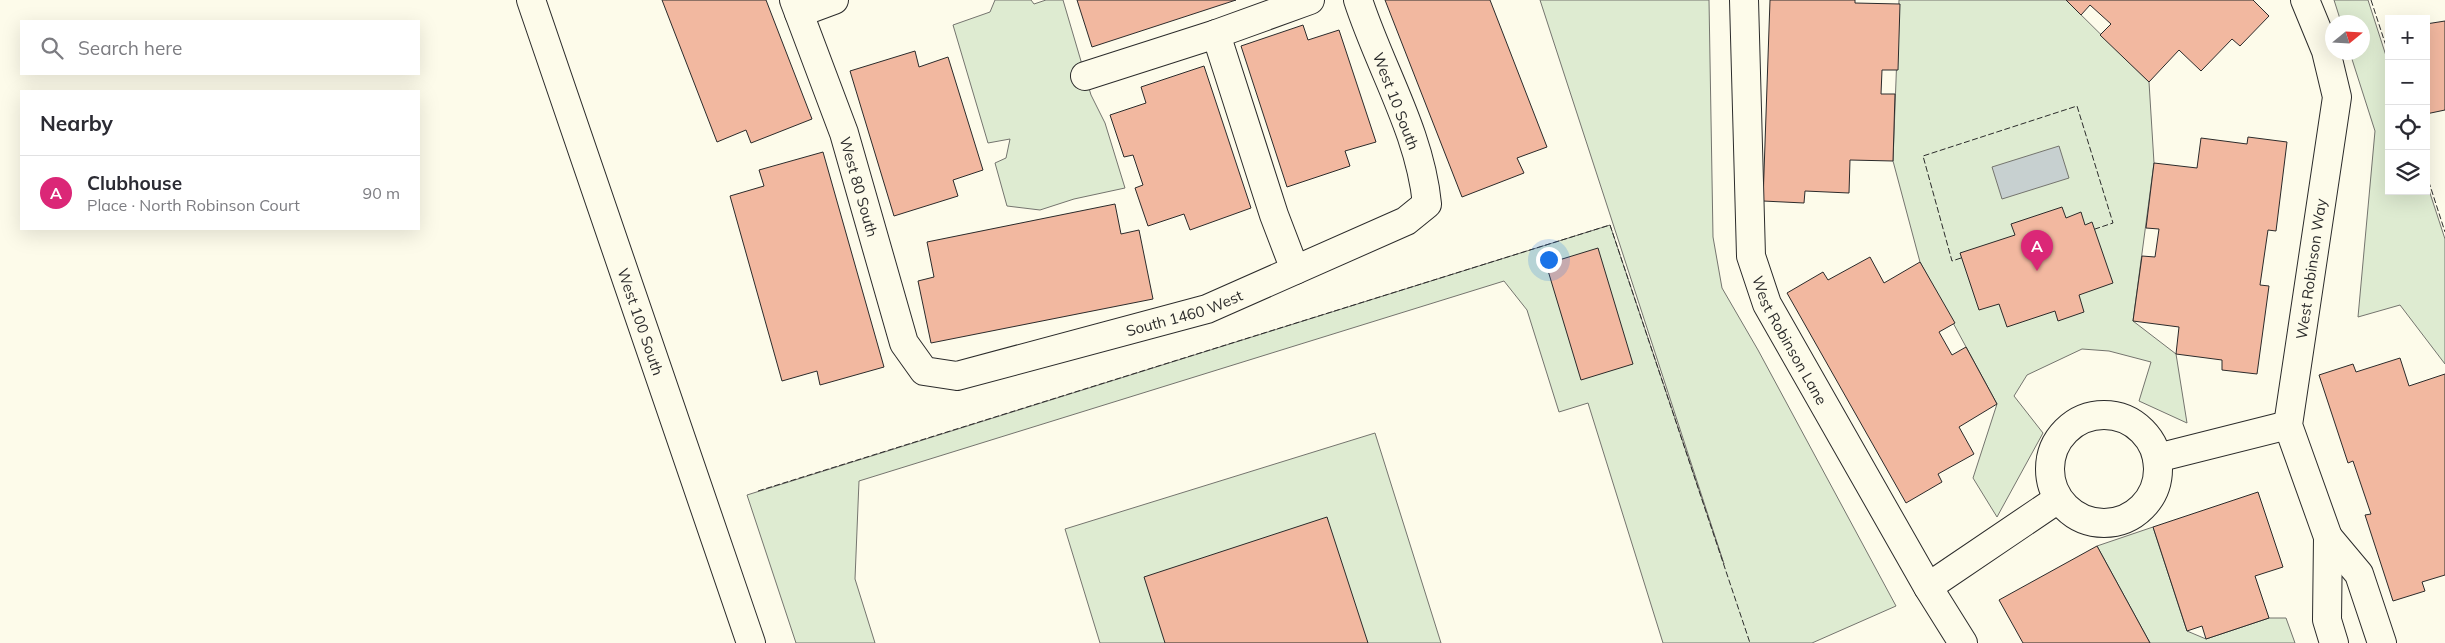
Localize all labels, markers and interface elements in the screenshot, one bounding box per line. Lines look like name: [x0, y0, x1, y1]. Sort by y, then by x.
north arrow: [2325, 15, 2370, 60]
map controls: [2385, 15, 2430, 195]
button: +: [2385, 15, 2430, 60]
search box: [20, 20, 420, 75]
icon: search: [38, 34, 66, 62]
text: Search here: [78, 36, 182, 60]
street label: West 10 South: [1369, 50, 1423, 152]
button: −: [2385, 60, 2430, 105]
button: locate: [2385, 105, 2430, 150]
text: Nearby: [40, 110, 113, 136]
street label: West 80 South: [836, 135, 883, 239]
button: layers: [2385, 150, 2430, 195]
text: Clubhouse: [87, 171, 182, 195]
text: A: [50, 183, 62, 203]
text: 90 m: [363, 183, 400, 203]
text: Place · North Robinson Court: [87, 195, 300, 215]
street label: West Robinson Way: [2292, 197, 2330, 341]
pin: A: [2021, 230, 2053, 271]
your location: [1536, 247, 1562, 273]
street label: West 100 South: [614, 266, 668, 378]
street label: West Robinson Lane: [1749, 273, 1832, 408]
street label: South 1460 West: [1124, 285, 1245, 340]

